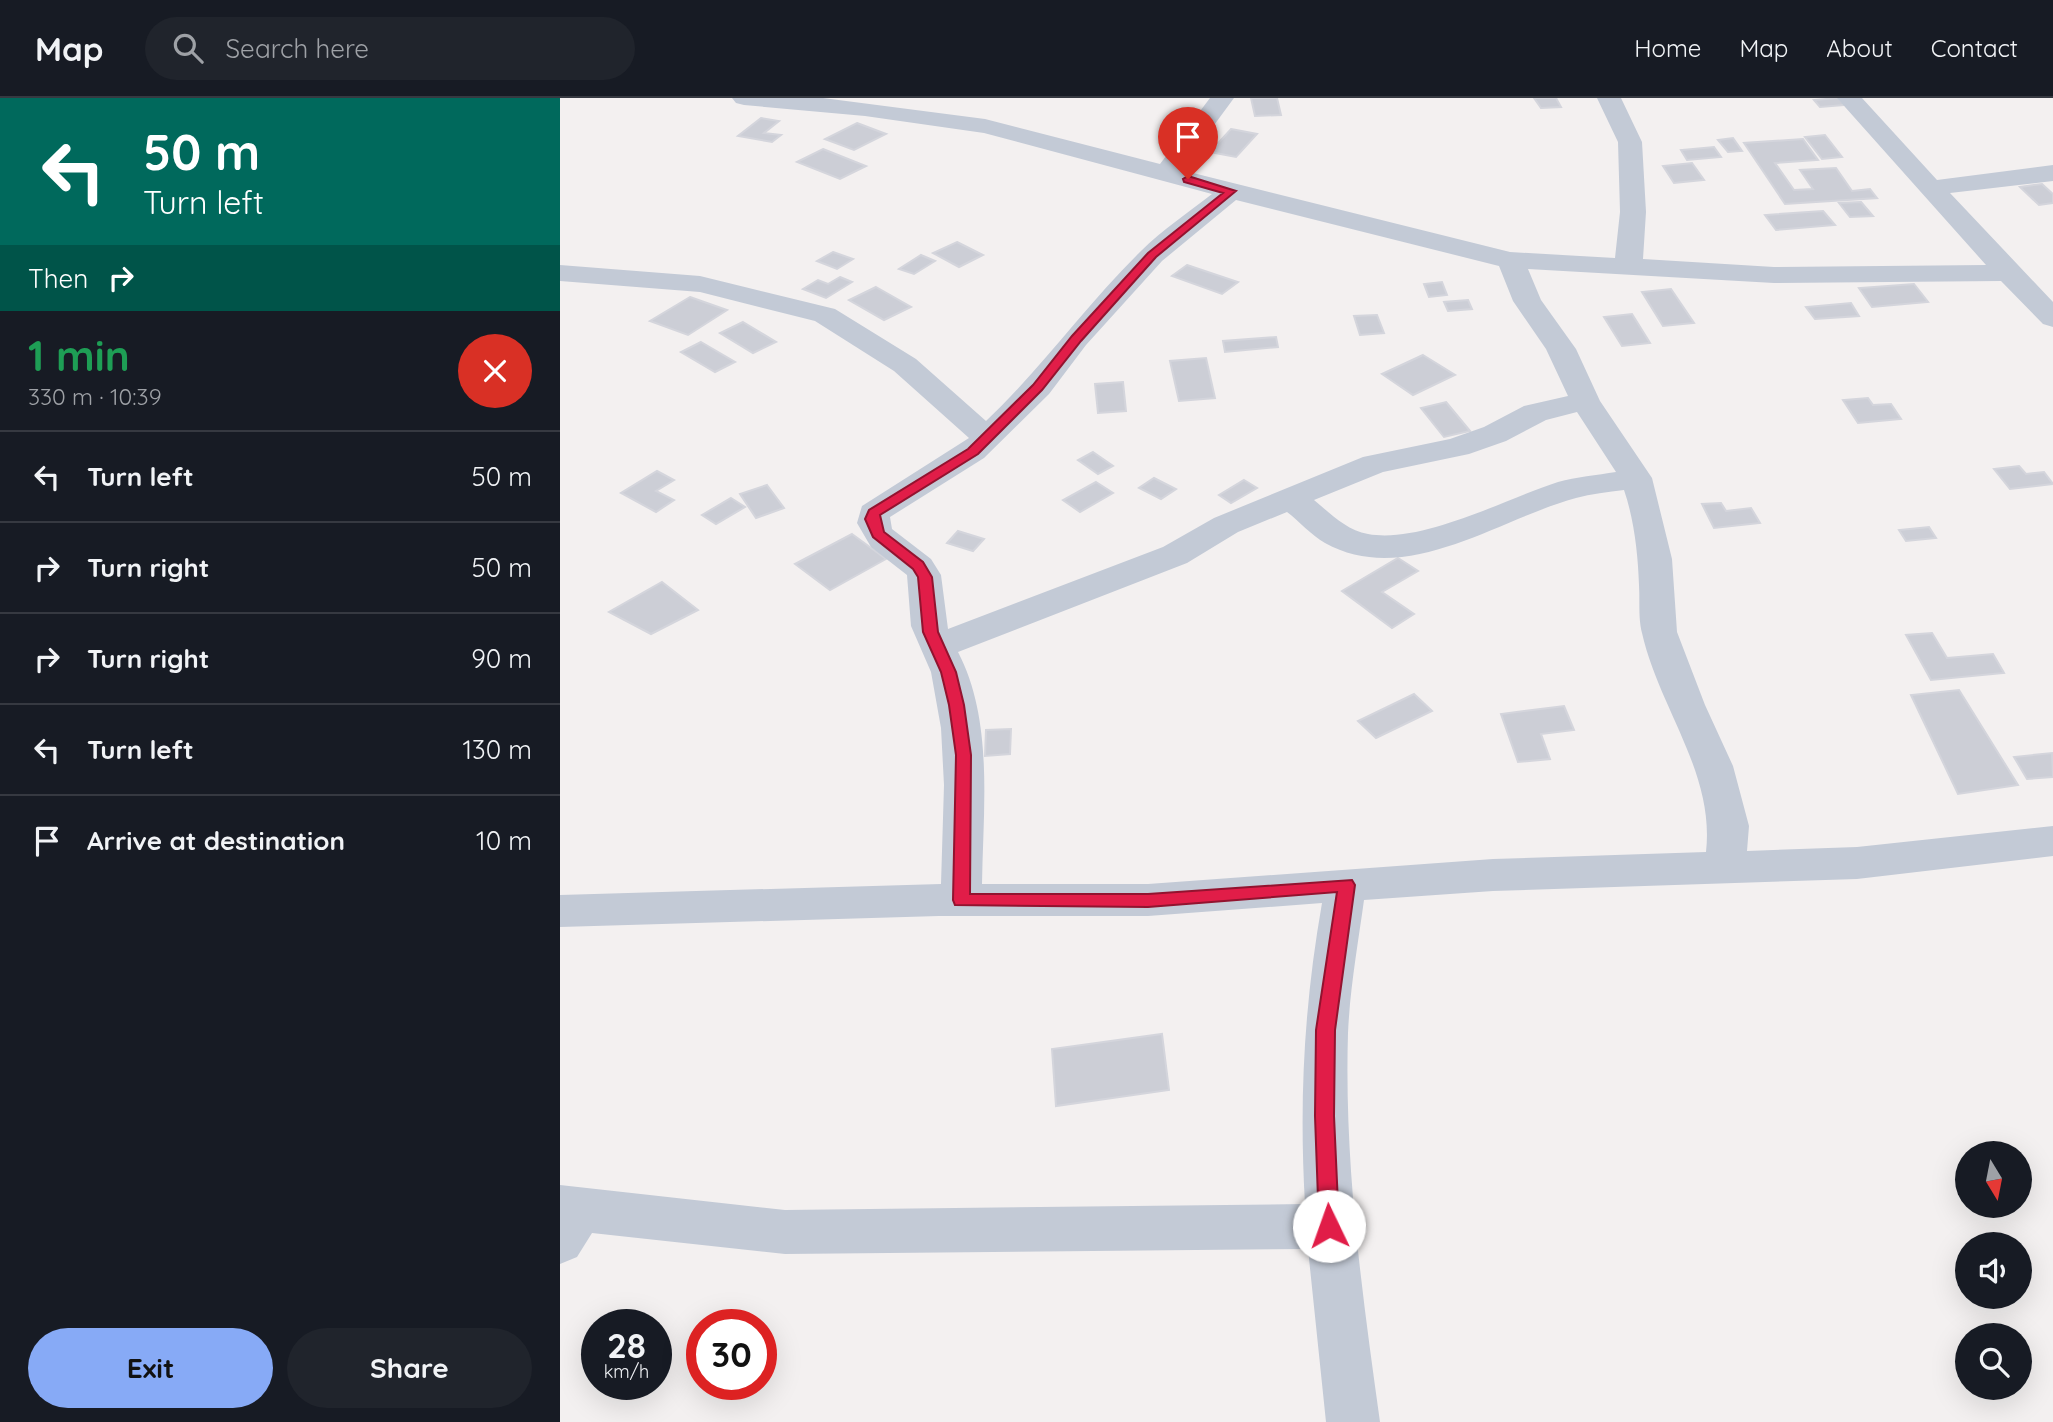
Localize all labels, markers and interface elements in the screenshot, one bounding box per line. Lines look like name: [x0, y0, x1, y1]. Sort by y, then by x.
search box: [145, 17, 635, 80]
text: Map: [35, 28, 103, 69]
icon: search: [169, 29, 207, 67]
text: Search here: [225, 32, 369, 65]
text: Home: [1634, 33, 1701, 63]
text: Map: [1739, 33, 1788, 63]
text: About: [1826, 33, 1893, 63]
text: Contact: [1931, 33, 2018, 63]
pin: [1158, 107, 1218, 179]
icon: arrive: [1169, 118, 1207, 156]
text: 50 m: [143, 121, 260, 182]
icon: left: [28, 126, 119, 217]
text: Turn left: [143, 182, 264, 222]
icon: right: [102, 259, 140, 297]
text: Then: [28, 262, 88, 295]
text: 1 min: [28, 329, 130, 382]
button: close: [458, 334, 532, 408]
text: 330 m · 10:39: [28, 382, 161, 411]
icon: left: [28, 458, 66, 496]
text: Turn left: [87, 460, 194, 493]
text: 50 m: [472, 460, 532, 493]
icon: right: [28, 549, 66, 587]
text: Turn right: [87, 551, 209, 584]
text: 50 m: [472, 551, 532, 584]
icon: right: [28, 640, 66, 678]
text: Turn right: [87, 642, 209, 675]
text: 90 m: [471, 642, 532, 675]
icon: left: [28, 731, 66, 769]
text: Turn left: [87, 733, 194, 766]
text: 130 m: [462, 733, 532, 766]
icon: arrive: [28, 822, 66, 860]
text: Arrive at destination: [87, 824, 345, 857]
text: 10 m: [476, 824, 532, 857]
north arrow: [1955, 1141, 2032, 1218]
map controls: [1955, 1141, 2032, 1400]
position arrow: [1292, 1189, 1366, 1263]
button: sound: [1955, 1232, 2032, 1309]
speed limit sign: 30: [686, 1309, 777, 1400]
text: 28: [607, 1323, 646, 1367]
button: search: [1955, 1323, 2032, 1400]
button: Exit: [28, 1328, 273, 1408]
button: Share: [287, 1328, 532, 1408]
text: km/h: [604, 1360, 649, 1383]

